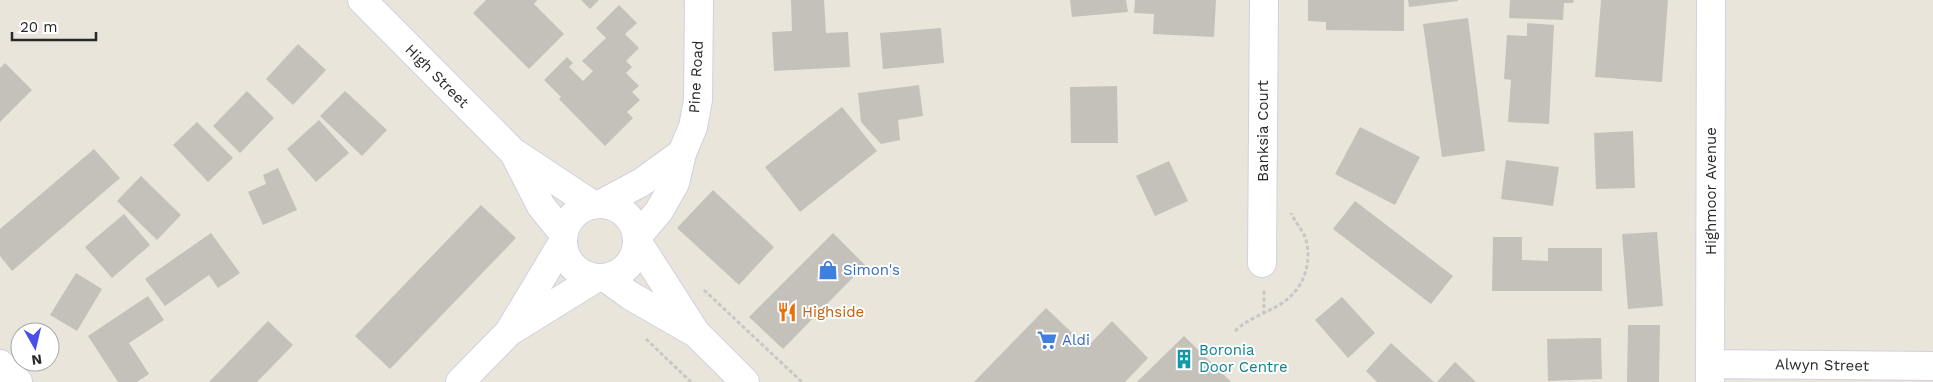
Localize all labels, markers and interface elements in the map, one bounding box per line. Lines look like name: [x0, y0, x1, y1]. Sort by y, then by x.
scale bar: [12, 10, 96, 42]
text: 20 m: [20, 18, 58, 36]
street label: High Street: [401, 40, 473, 112]
street label: Pine Road: [685, 40, 707, 114]
street label: Banksia Court: [1254, 80, 1272, 182]
street label: Highmoor Avenue: [1702, 127, 1720, 255]
shop icon: Simon's: [817, 259, 839, 281]
place label: Simon's: [843, 261, 900, 279]
restaurant icon: Highside: [776, 301, 798, 323]
place label: Highside: [802, 303, 864, 321]
north arrow: [10, 322, 60, 372]
supermarket icon: Aldi: [1036, 329, 1058, 351]
place label: Aldi: [1062, 331, 1090, 349]
place label: Boronia Door Centre: [1199, 341, 1288, 376]
building icon: Boronia Door Centre: [1173, 348, 1195, 370]
text: N: [31, 351, 43, 369]
street label: Alwyn Street: [1775, 355, 1870, 375]

